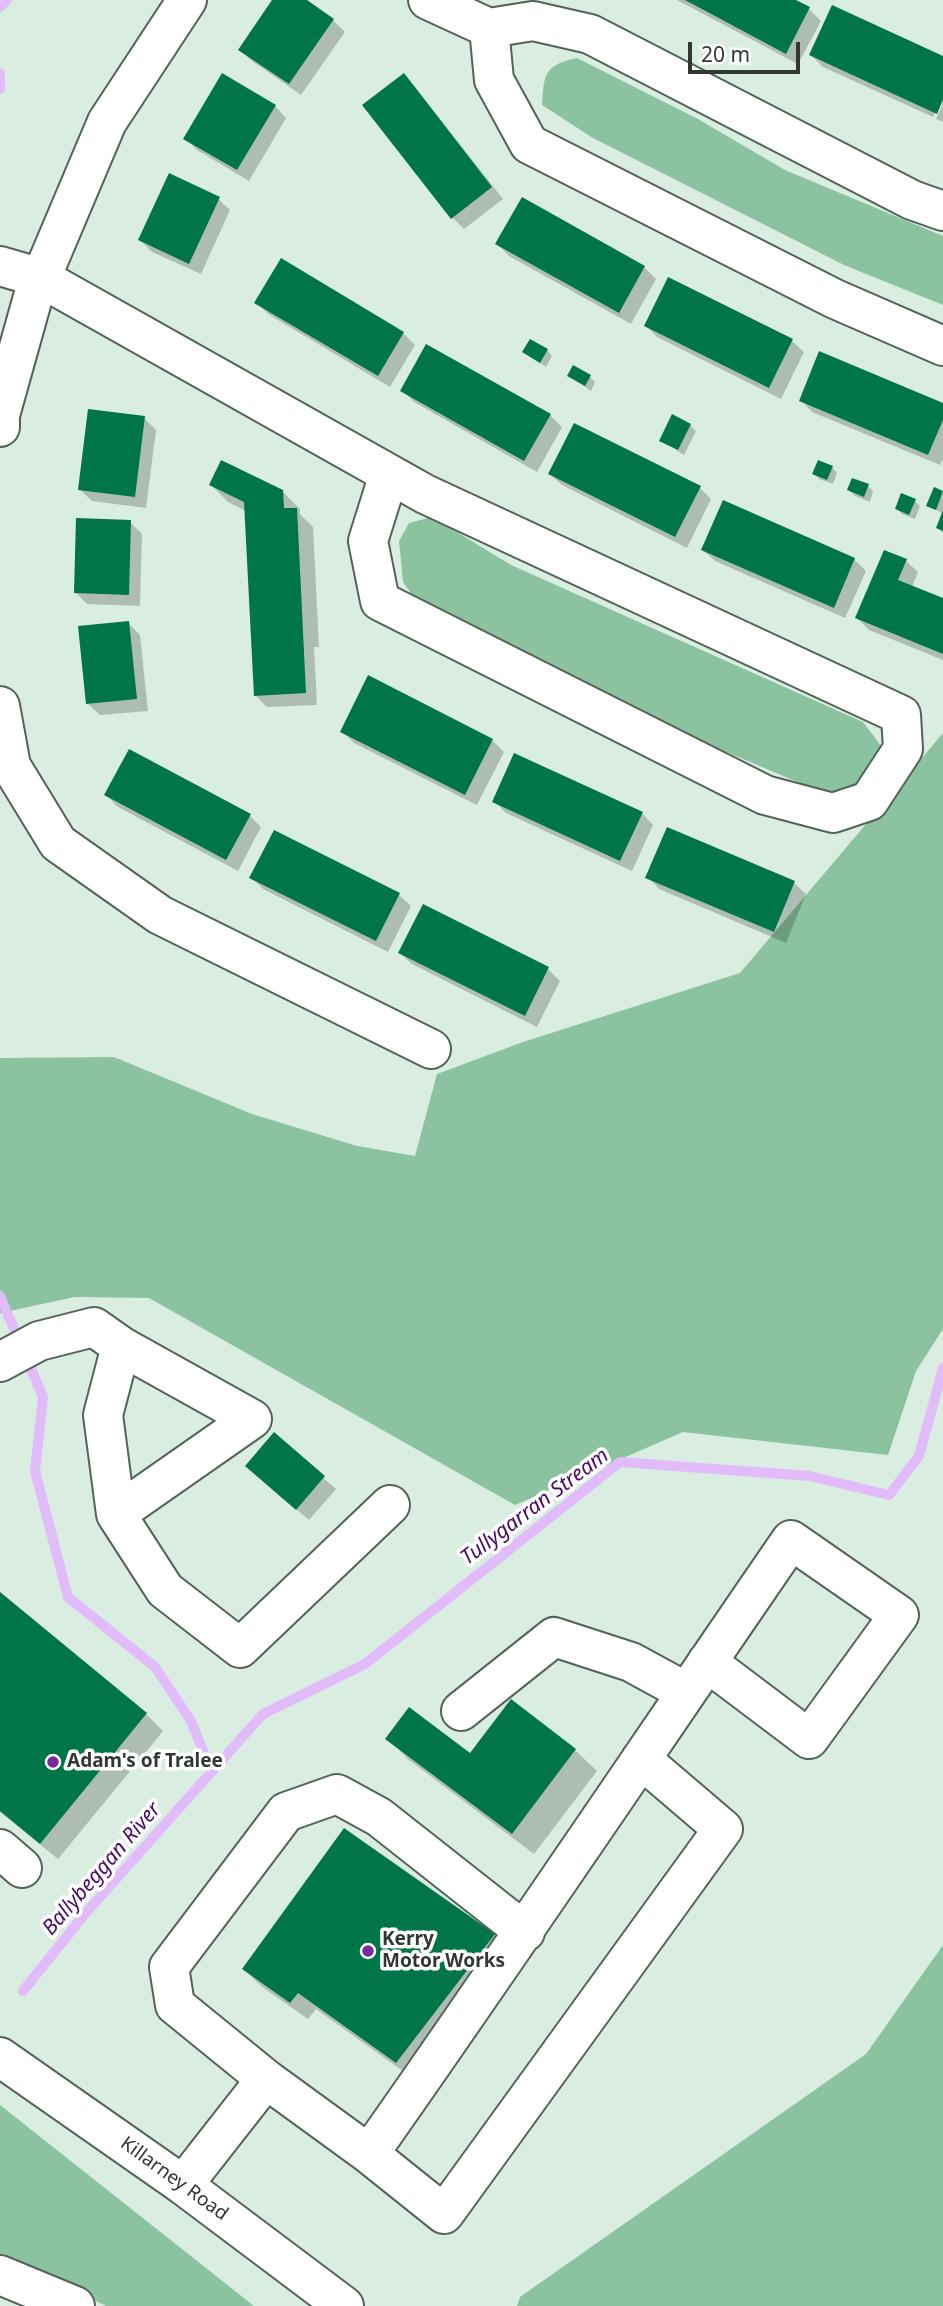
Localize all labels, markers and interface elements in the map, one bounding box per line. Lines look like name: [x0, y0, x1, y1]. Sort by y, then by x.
scale bar: [691, 28, 803, 72]
text: 20 m: [701, 40, 750, 68]
water label: Tullygarran Stream: [456, 1443, 614, 1571]
place label: Adam's of Tralee: [67, 1751, 223, 1773]
marker: Adam's of Tralee: [45, 1754, 61, 1770]
water label: Ballybeggan River: [37, 1797, 167, 1941]
place label: Kerry Motor Works: [382, 1929, 505, 1973]
marker: Kerry Motor Works: [360, 1943, 376, 1959]
street label: Killarney Road: [116, 2132, 232, 2226]

